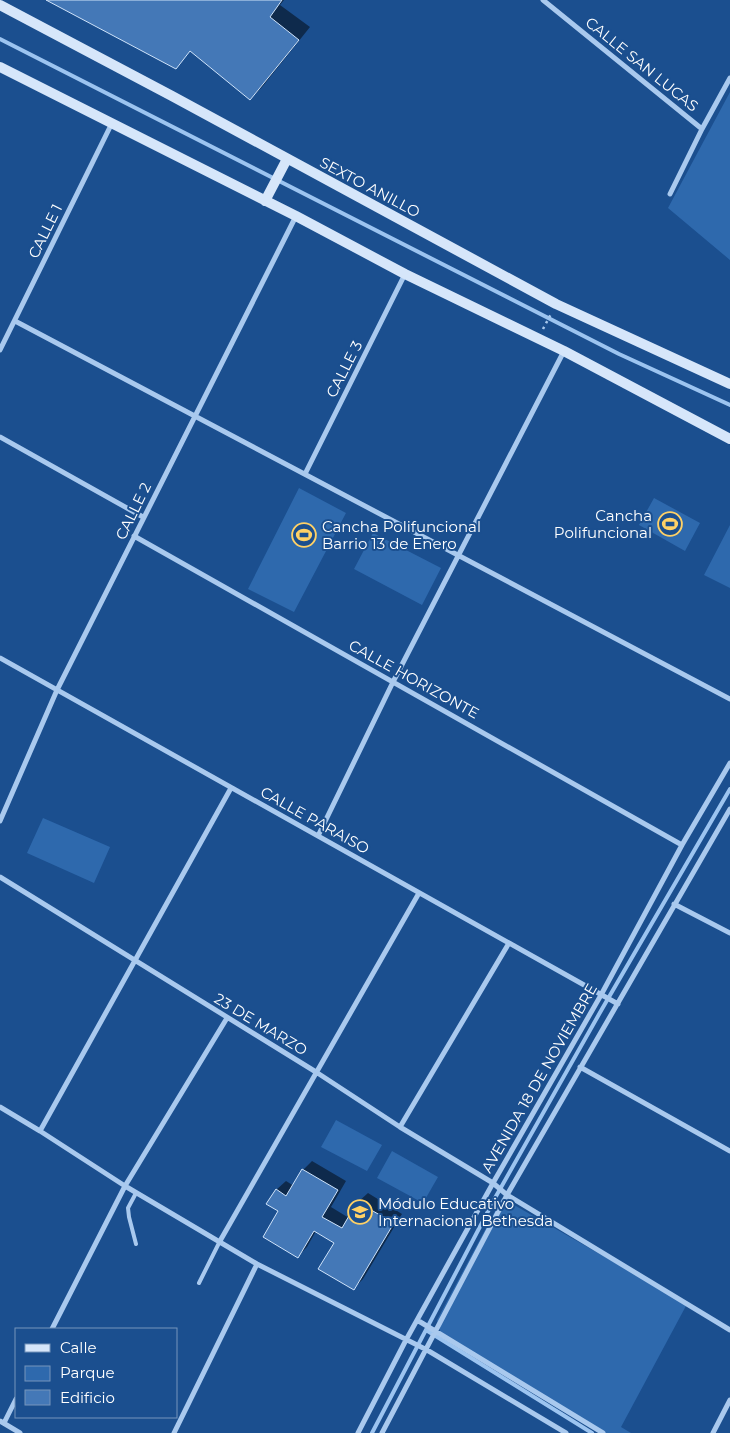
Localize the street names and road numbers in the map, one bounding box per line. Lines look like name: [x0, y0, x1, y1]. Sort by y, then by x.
street label: CALLE SAN LUCAS: [582, 13, 702, 115]
street label: SEXTO ANILLO: [317, 153, 423, 221]
street label: CALLE 1: [24, 201, 66, 261]
street label: CALLE 3: [322, 337, 366, 401]
street label: CALLE 2: [111, 479, 155, 543]
street label: CALLE HORIZONTE: [346, 635, 482, 723]
street label: CALLE PARAISO: [257, 782, 373, 858]
street label: AVENIDA 18 DE NOVIEMBRE: [477, 980, 601, 1176]
street label: 23 DE MARZO: [211, 989, 311, 1059]

